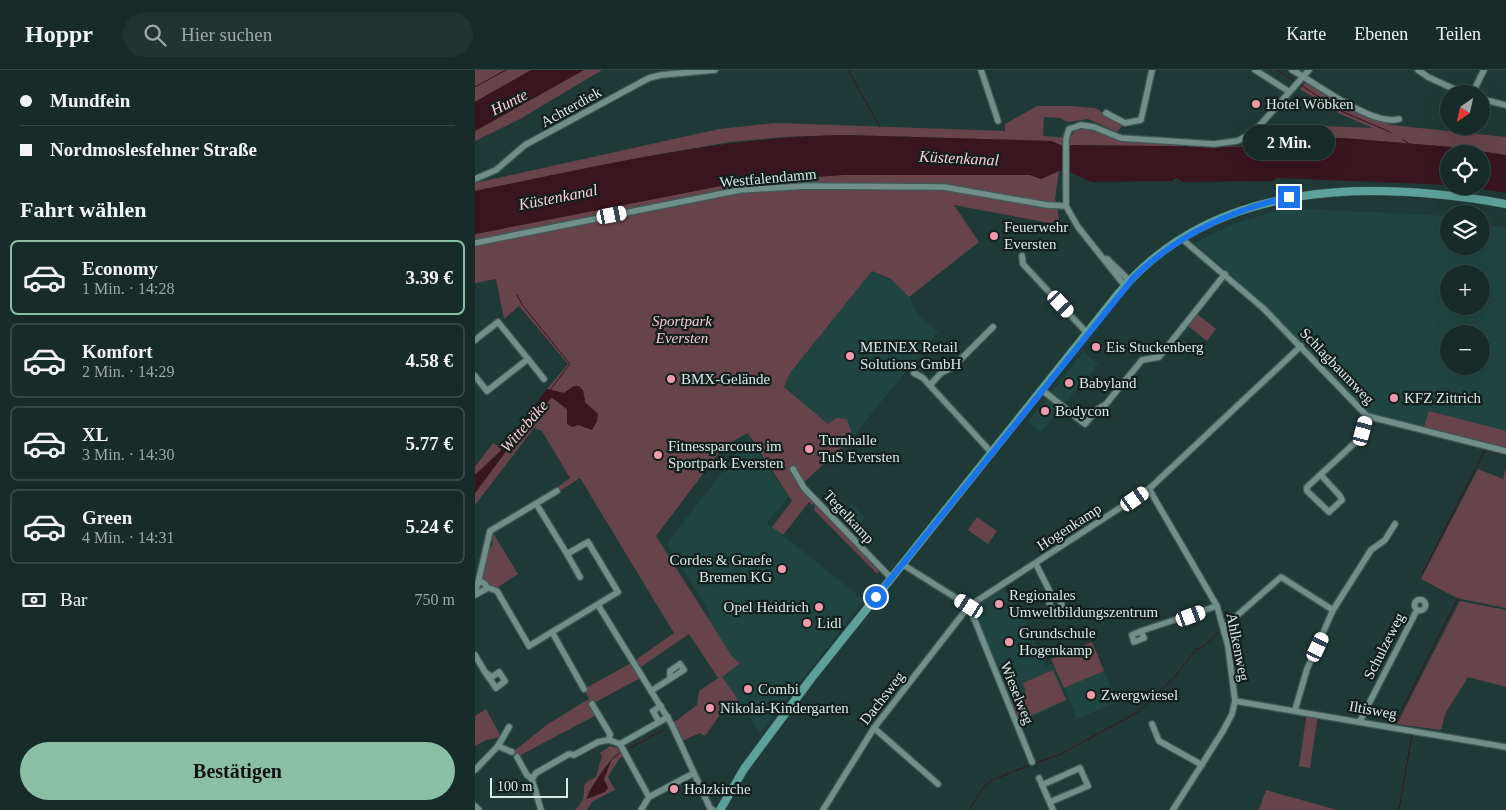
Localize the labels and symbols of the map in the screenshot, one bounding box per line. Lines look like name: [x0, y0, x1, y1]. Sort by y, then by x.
street label: Achterdiek: [538, 84, 604, 130]
north arrow: [1440, 85, 1490, 135]
water label: Hunte: [487, 86, 530, 119]
place label: Hotel Wöbken: [1266, 96, 1354, 112]
marker: Hotel Wöbken: [1250, 98, 1262, 110]
callout: 2 Min.: [1243, 124, 1335, 160]
water label: Küstenkanal: [918, 147, 1000, 169]
street label: Westfalendamm: [719, 166, 817, 190]
water label: Küstenkanal: [516, 181, 599, 213]
route end: [1278, 186, 1300, 208]
car: [595, 205, 628, 225]
place label: Feuerwehr Eversten: [1004, 219, 1068, 252]
marker: Feuerwehr Eversten: [988, 230, 1000, 242]
car: [1045, 288, 1076, 320]
park label: Sportpark Eversten: [652, 313, 712, 346]
street label: Schlagbaumweg: [1297, 325, 1378, 408]
place label: MEINEX Retail Solutions GmbH: [860, 339, 961, 372]
place label: Eis Stuckenberg: [1106, 339, 1204, 355]
marker: Eis Stuckenberg: [1090, 341, 1102, 353]
marker: MEINEX Retail Solutions GmbH: [844, 350, 856, 362]
place label: BMX-Gelände: [681, 371, 770, 387]
marker: BMX-Gelände: [665, 373, 677, 385]
place label: Babyland: [1079, 375, 1137, 391]
marker: Babyland: [1063, 377, 1075, 389]
place label: KFZ Zittrich: [1404, 390, 1482, 406]
marker: KFZ Zittrich: [1388, 392, 1400, 404]
water label: Wittebäke: [497, 397, 551, 455]
place label: Bodycon: [1055, 403, 1110, 419]
marker: Bodycon: [1039, 405, 1051, 417]
car: [1351, 415, 1374, 447]
place label: Turnhalle TuS Eversten: [819, 432, 900, 465]
place label: Fitnessparcours im Sportpark Eversten: [668, 438, 784, 471]
marker: Turnhalle TuS Eversten: [803, 443, 815, 455]
marker: Fitnessparcours im Sportpark Eversten: [652, 449, 664, 461]
car: [1118, 484, 1151, 514]
street label: Tegelkamp: [820, 487, 878, 547]
street label: Hogenkamp: [1034, 500, 1104, 554]
place label: Cordes & Graefe Bremen KG: [670, 552, 772, 585]
marker: Cordes & Graefe Bremen KG: [776, 563, 788, 575]
route start: [865, 586, 887, 608]
place label: Regionales Umweltbildungszentrum: [1009, 587, 1158, 620]
car: [952, 592, 985, 620]
marker: Regionales Umweltbildungszentrum: [993, 598, 1005, 610]
place label: Opel Heidrich: [724, 599, 809, 615]
marker: Opel Heidrich: [813, 601, 825, 613]
car: [1174, 604, 1207, 628]
street label: Schulzeweg: [1360, 610, 1408, 682]
street label: Ahlkenweg: [1224, 612, 1253, 683]
place label: Lidl: [817, 615, 842, 631]
marker: Lidl: [801, 617, 813, 629]
place label: Grundschule Hogenkamp: [1019, 625, 1096, 658]
car: [1304, 630, 1331, 664]
marker: Grundschule Hogenkamp: [1003, 636, 1015, 648]
street label: Wieselweg: [997, 659, 1037, 727]
street label: Dachsweg: [856, 668, 908, 728]
place label: Combi: [758, 681, 799, 697]
marker: Combi: [742, 683, 754, 695]
place label: Zwergwiesel: [1101, 687, 1178, 703]
marker: Zwergwiesel: [1085, 689, 1097, 701]
street label: Iltisweg: [1348, 698, 1399, 722]
place label: Nikolai-Kindergarten: [720, 700, 849, 716]
marker: Nikolai-Kindergarten: [704, 702, 716, 714]
scale bar: [490, 775, 567, 798]
place label: Holzkirche: [684, 781, 751, 797]
marker: Holzkirche: [668, 783, 680, 795]

